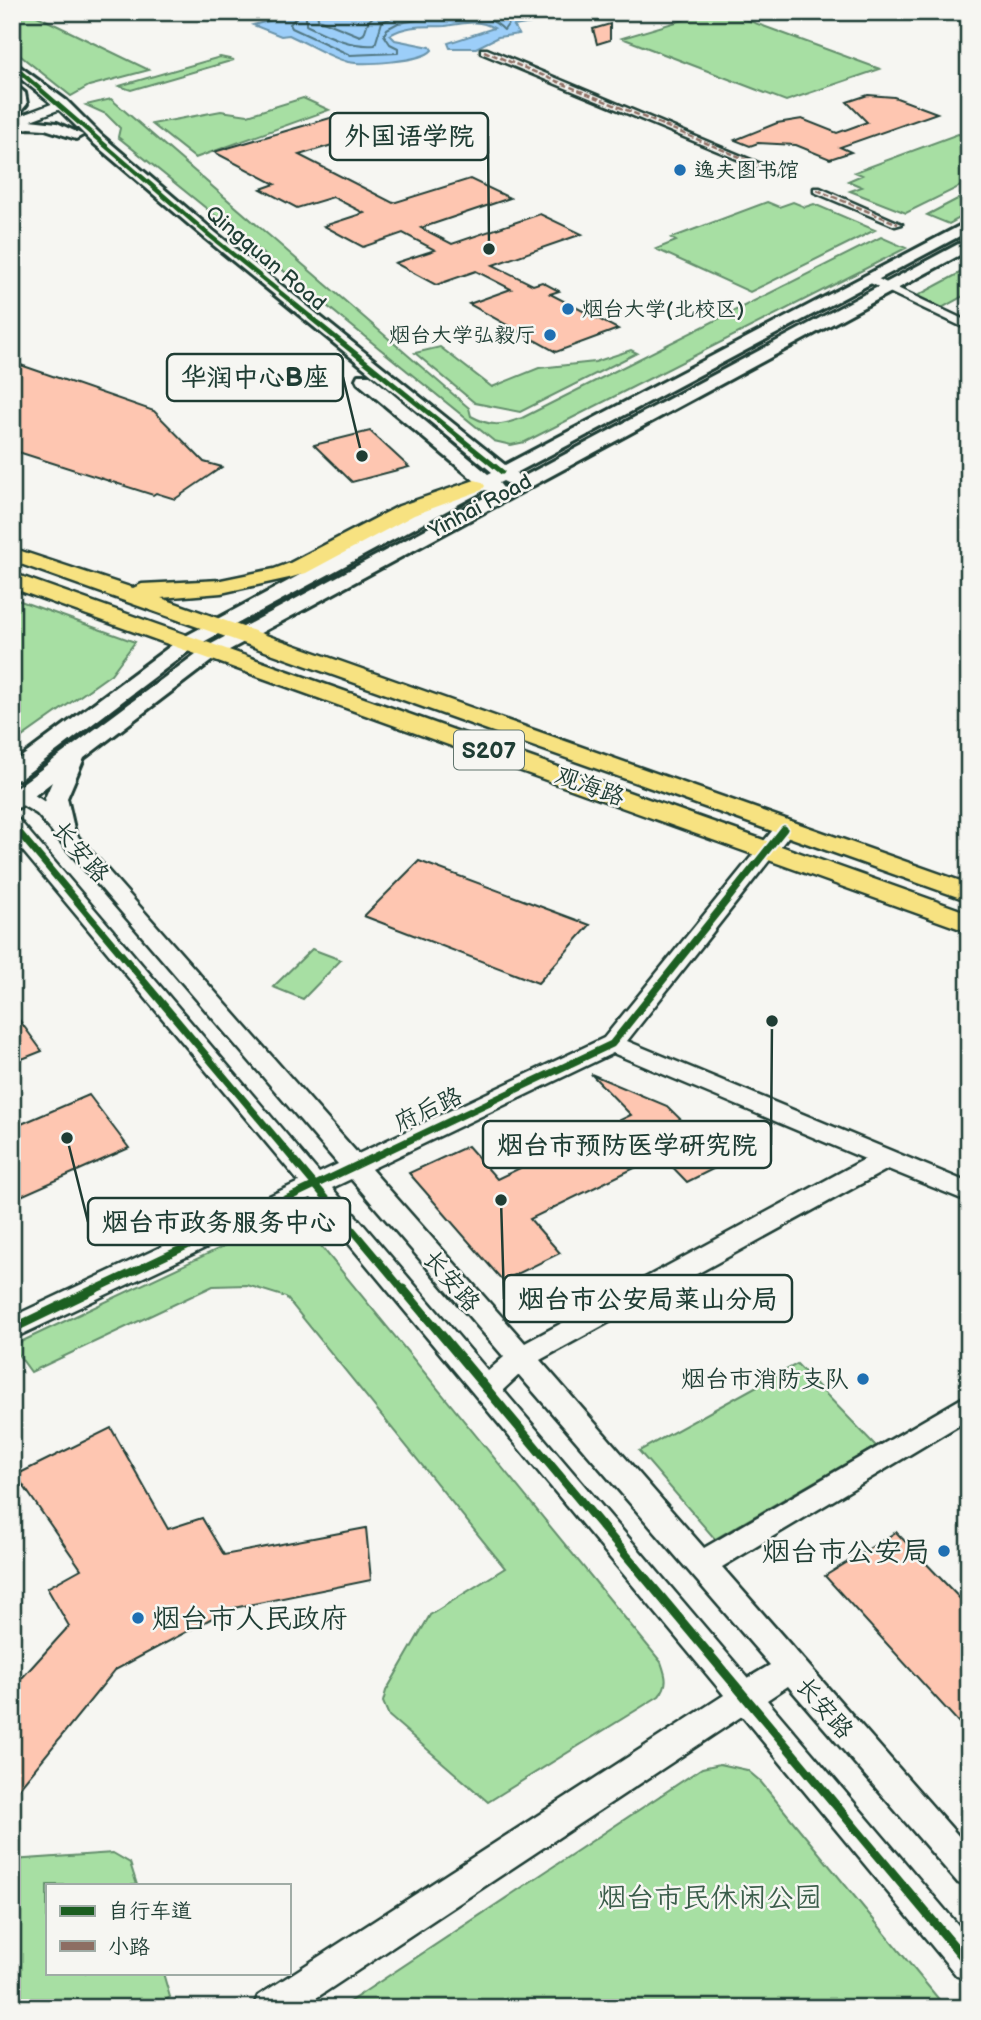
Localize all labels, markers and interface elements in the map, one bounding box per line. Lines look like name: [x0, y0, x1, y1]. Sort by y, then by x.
callout: 外国语学院: [330, 113, 488, 160]
text: 外国语学院: [344, 122, 474, 153]
place label: 逸夫图书馆: [694, 158, 799, 183]
marker: 逸夫图书馆: [672, 162, 688, 178]
street label: Qingquan Road: [200, 201, 331, 316]
place label: 烟台大学(北校区): [582, 297, 744, 322]
marker: 烟台大学(北校区): [560, 301, 576, 317]
place label: 烟台大学弘毅厅: [389, 323, 536, 348]
marker: 烟台大学弘毅厅: [542, 327, 558, 343]
callout: 华润中心B座: [167, 354, 343, 401]
text: 华润中心B座: [181, 363, 329, 394]
street label: Yinhai Road: [424, 469, 536, 544]
road number: S207: [454, 730, 524, 770]
street label: 观海路: [551, 761, 629, 812]
street label: 长安路: [46, 816, 115, 889]
street label: 府后路: [389, 1081, 467, 1138]
callout: 烟台市预防医学研究院: [483, 1121, 771, 1168]
text: 烟台市预防医学研究院: [497, 1131, 757, 1162]
callout: 烟台市政务服务中心: [88, 1198, 350, 1245]
text: 烟台市政务服务中心: [102, 1208, 336, 1239]
street label: 长安路: [417, 1245, 486, 1318]
callout: 烟台市公安局莱山分局: [504, 1275, 792, 1322]
text: 烟台市公安局莱山分局: [518, 1285, 778, 1316]
place label: 烟台市消防支队: [681, 1365, 849, 1394]
marker: 烟台市消防支队: [855, 1371, 871, 1387]
place label: 烟台市公安局: [762, 1536, 930, 1569]
marker: 烟台市公安局: [936, 1543, 952, 1559]
place label: 烟台市人民政府: [152, 1603, 348, 1636]
marker: 烟台市人民政府: [130, 1610, 146, 1626]
street label: 长安路: [790, 1672, 859, 1745]
park label: 烟台市民休闲公园: [598, 1882, 822, 1915]
legend: [46, 1884, 290, 1974]
text: 自行车道: [108, 1899, 192, 1924]
text: 小路: [108, 1935, 150, 1960]

